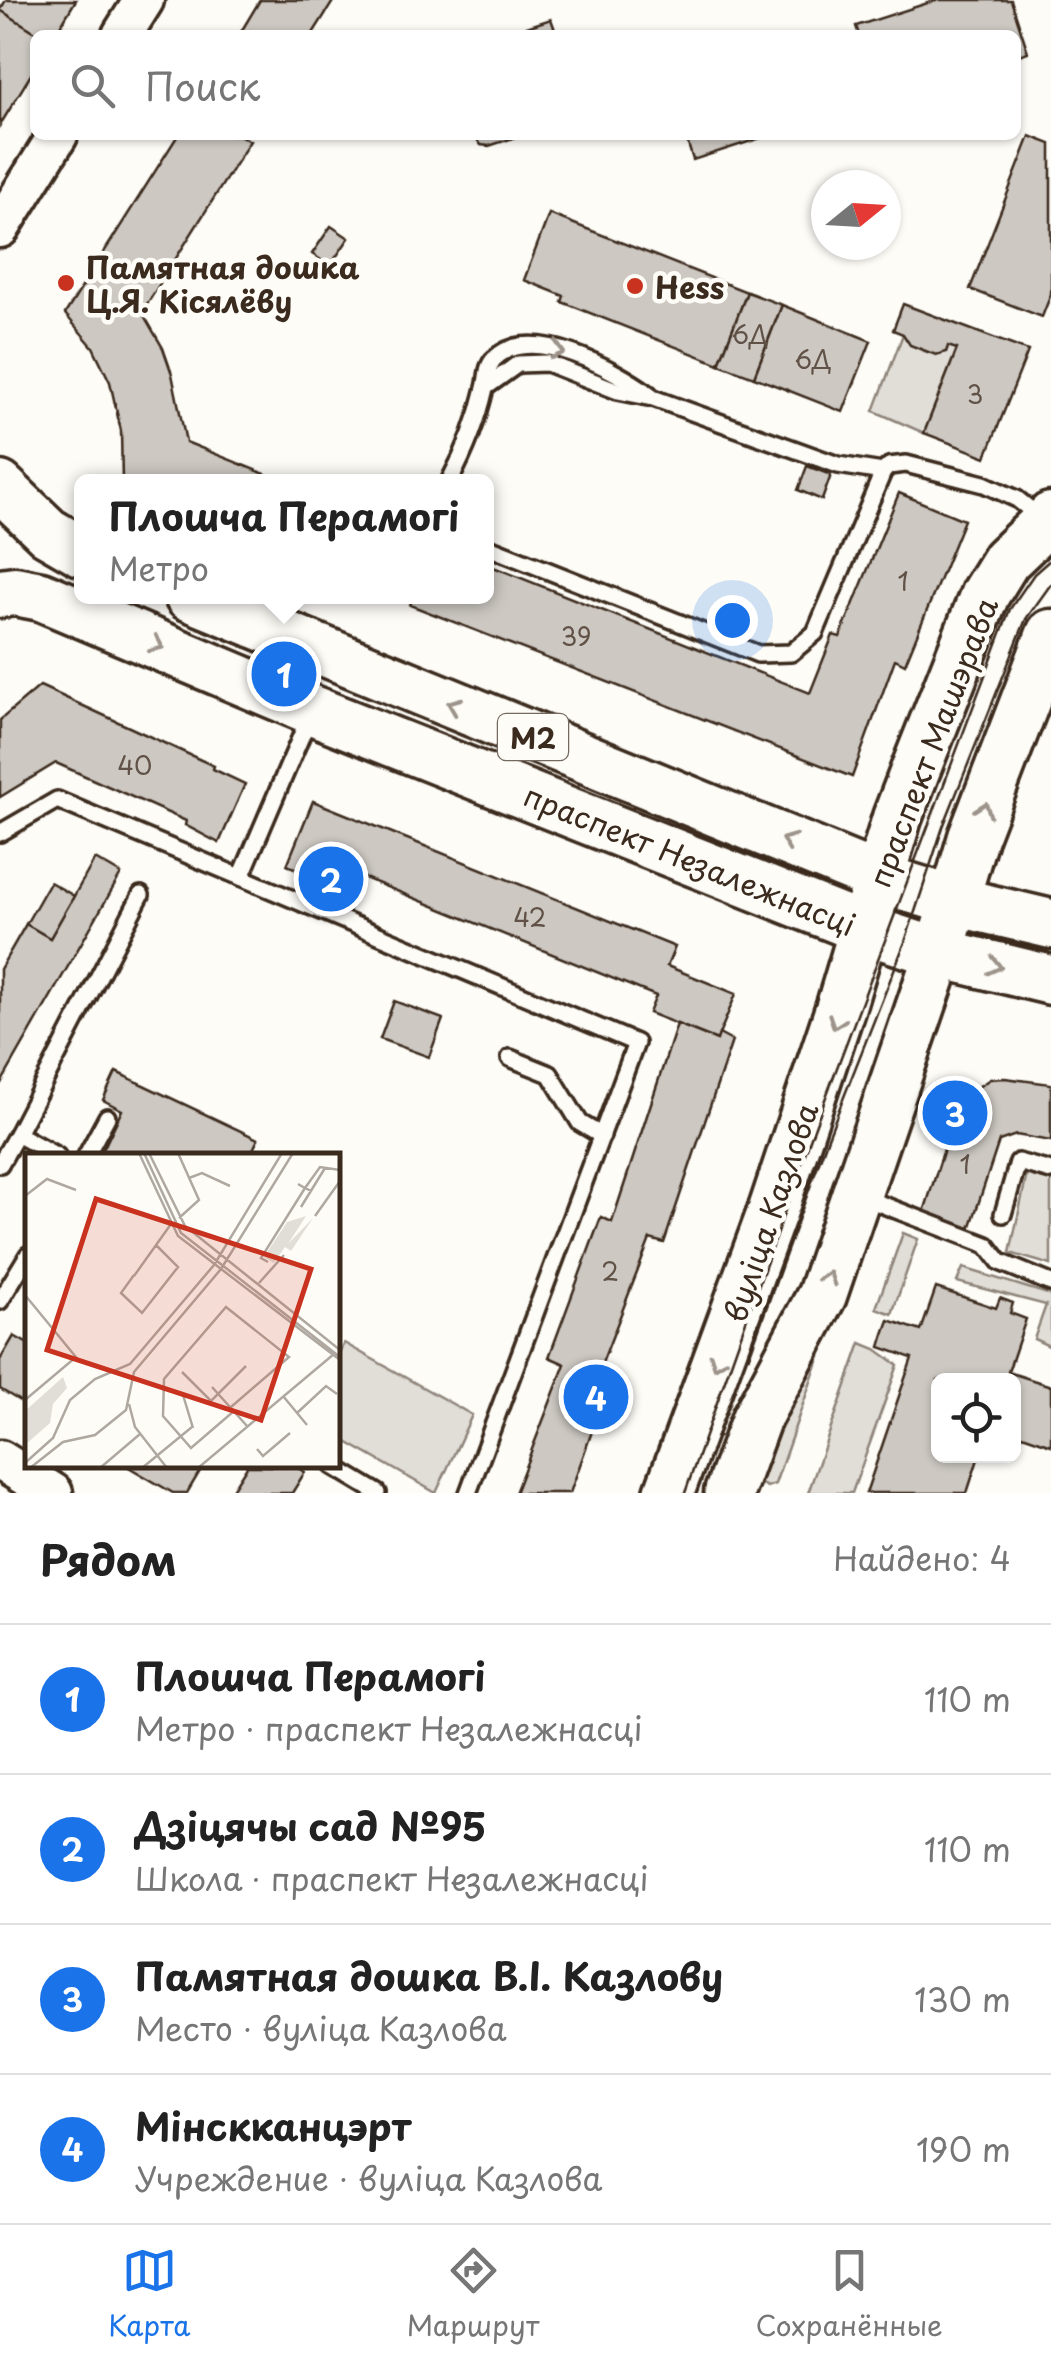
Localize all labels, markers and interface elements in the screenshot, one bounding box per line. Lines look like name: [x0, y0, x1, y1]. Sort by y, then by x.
search box: [30, 30, 1021, 140]
text: Поиск: [145, 57, 260, 114]
icon: search: [65, 58, 120, 113]
north arrow: [811, 170, 901, 260]
place label: Памятная дошка Ц.Я. Кісялёву: [86, 244, 360, 323]
place label: Hess: [655, 264, 724, 309]
marker: Памятная дошка Ц.Я. Кісялёву: [55, 272, 77, 294]
marker: Hess: [624, 275, 646, 297]
house number: 6Д: [731, 315, 769, 353]
one-way arrow: [548, 339, 566, 360]
house number: 6Д: [794, 340, 832, 378]
house number: 3: [967, 375, 983, 413]
popup: [74, 474, 494, 604]
text: Плошча Перамогі: [109, 487, 459, 544]
text: Метро: [109, 544, 209, 592]
house number: 1: [897, 562, 909, 600]
street label: праспект Машэрава: [856, 591, 1008, 893]
your location: [707, 595, 758, 646]
house number: 39: [561, 617, 591, 655]
one-way arrow: [147, 633, 165, 653]
pin: 1: [252, 636, 316, 712]
one-way arrow: [447, 697, 464, 717]
road number: М2: [498, 714, 568, 760]
house number: 40: [118, 746, 152, 784]
street label: праспект Незалежнасці: [517, 772, 863, 946]
one-way arrow: [972, 801, 993, 818]
one-way arrow: [780, 833, 797, 853]
pin: 2: [298, 842, 364, 916]
house number: 42: [513, 898, 547, 936]
one-way arrow: [986, 954, 1003, 975]
one-way arrow: [827, 1013, 847, 1030]
pin: 3: [922, 1076, 988, 1150]
street label: вуліца Казлова: [711, 1096, 829, 1328]
house number: 1: [959, 1145, 971, 1183]
inset map: [25, 1153, 340, 1468]
house number: 2: [601, 1252, 619, 1290]
one-way arrow: [816, 1270, 836, 1287]
one-way arrow: [709, 1352, 729, 1370]
pin: 4: [564, 1360, 628, 1434]
map controls: [931, 1373, 1021, 1463]
button: locate: [931, 1373, 1021, 1463]
text: Рядом: [40, 1527, 177, 1590]
text: Найдено: 4: [833, 1534, 1011, 1582]
text: Плошча Перамогі: [135, 1647, 485, 1704]
text: 1: [65, 1675, 80, 1723]
text: 110 m: [924, 1675, 1011, 1723]
text: Метро · праспект Незалежнасці: [135, 1704, 642, 1752]
text: Дзіцячы сад №95: [135, 1797, 486, 1854]
text: 2: [61, 1825, 84, 1873]
text: 110 m: [924, 1825, 1011, 1873]
text: Школа · праспект Незалежнасці: [135, 1854, 648, 1902]
text: Памятная дошка В.І. Казлову: [135, 1947, 723, 2004]
text: 3: [62, 1975, 83, 2023]
text: 130 m: [914, 1975, 1011, 2023]
text: Место · вуліца Казлова: [135, 2004, 507, 2052]
text: Мінскканцэрт: [135, 2097, 411, 2154]
text: 4: [62, 2125, 83, 2173]
text: 190 m: [916, 2125, 1011, 2173]
text: Учреждение · вуліца Казлова: [135, 2154, 603, 2202]
tab: Карта: [108, 2243, 190, 2346]
tab: Маршрут: [407, 2243, 539, 2346]
tab: Сохранённые: [756, 2243, 943, 2346]

